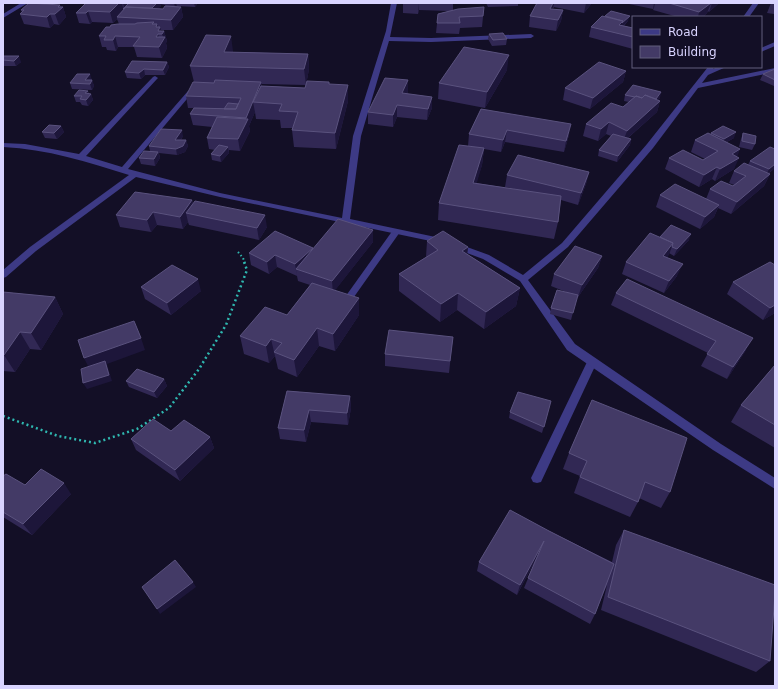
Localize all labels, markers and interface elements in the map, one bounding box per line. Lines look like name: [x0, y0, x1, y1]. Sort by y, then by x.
legend: [632, 16, 762, 68]
text: Road: [668, 25, 698, 39]
text: Building: [668, 45, 717, 59]

